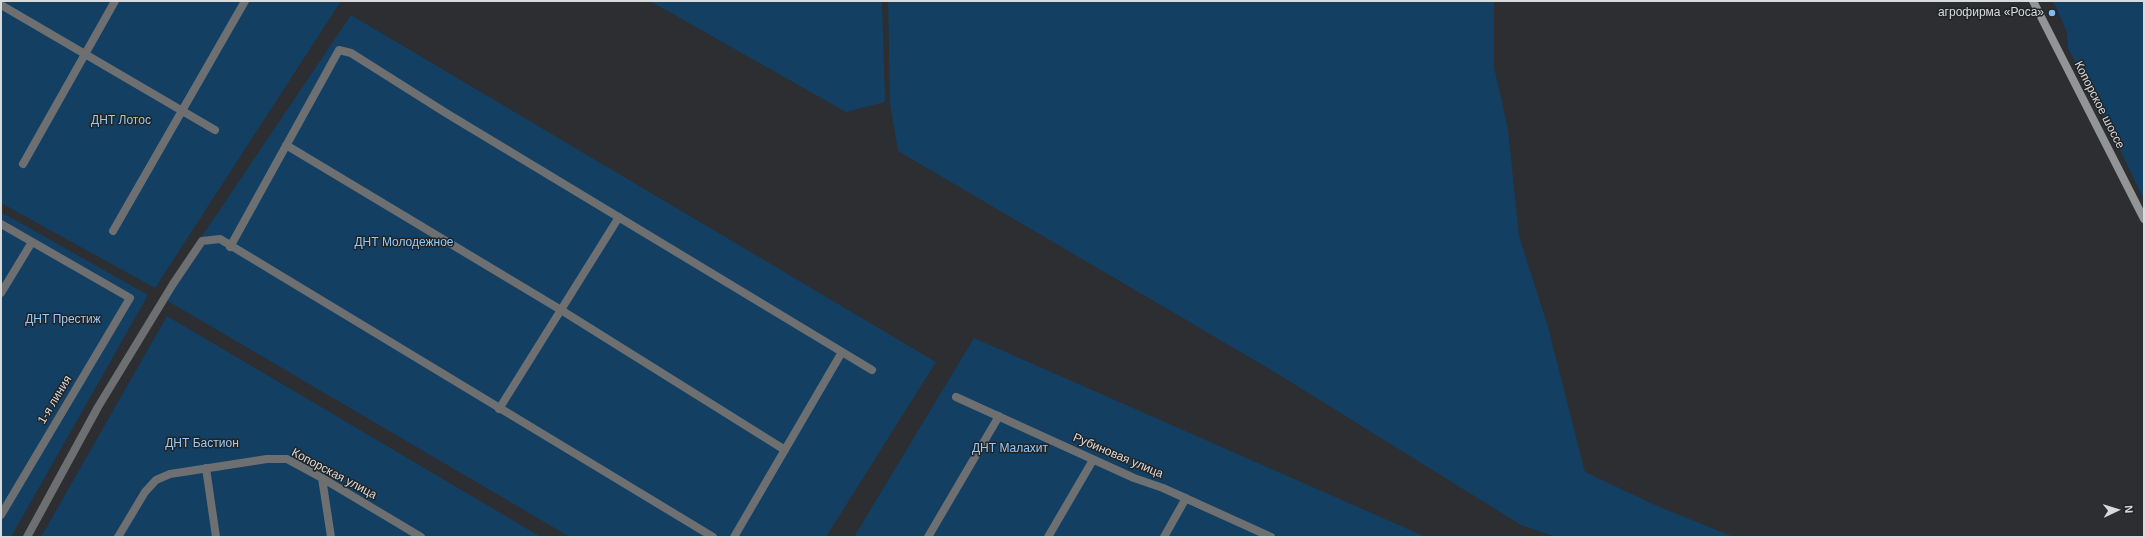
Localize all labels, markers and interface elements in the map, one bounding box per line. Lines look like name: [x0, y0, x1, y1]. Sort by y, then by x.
place label: агрофирма «Роса»: [1938, 6, 2044, 20]
marker: агрофирма «Роса»: [2047, 8, 2057, 18]
street label: Копорское шоссе: [2071, 59, 2127, 151]
park label: ДНТ Лотос: [91, 114, 151, 128]
park label: ДНТ Молодежное: [354, 236, 454, 250]
park label: ДНТ Престиж: [25, 313, 101, 327]
street label: 1-я линия: [35, 373, 75, 427]
street label: Рубиновая улица: [1071, 430, 1165, 482]
park label: ДНТ Бастион: [165, 437, 239, 451]
park label: ДНТ Малахит: [972, 442, 1048, 456]
street label: Копорская улица: [289, 445, 379, 503]
north arrow: [2097, 490, 2137, 530]
text: N: [2123, 505, 2135, 514]

